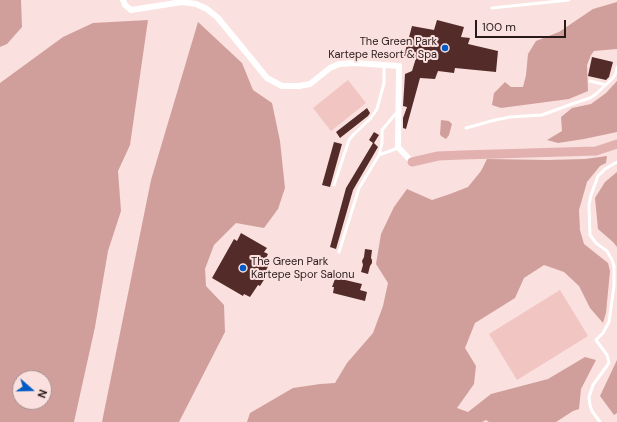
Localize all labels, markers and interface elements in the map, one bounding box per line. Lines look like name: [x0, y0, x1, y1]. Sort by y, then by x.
scale bar: [477, 12, 568, 38]
text: 100 m: [482, 19, 516, 35]
place label: The Green Park Kartepe Resort & Spa: [328, 35, 437, 61]
marker: The Green Park Kartepe Resort & Spa: [440, 43, 450, 53]
place label: The Green Park Kartepe Spor Salonu: [251, 255, 354, 281]
marker: The Green Park Kartepe Spor Salonu: [238, 263, 248, 273]
north arrow: [12, 370, 52, 410]
text: N: [34, 388, 50, 400]

